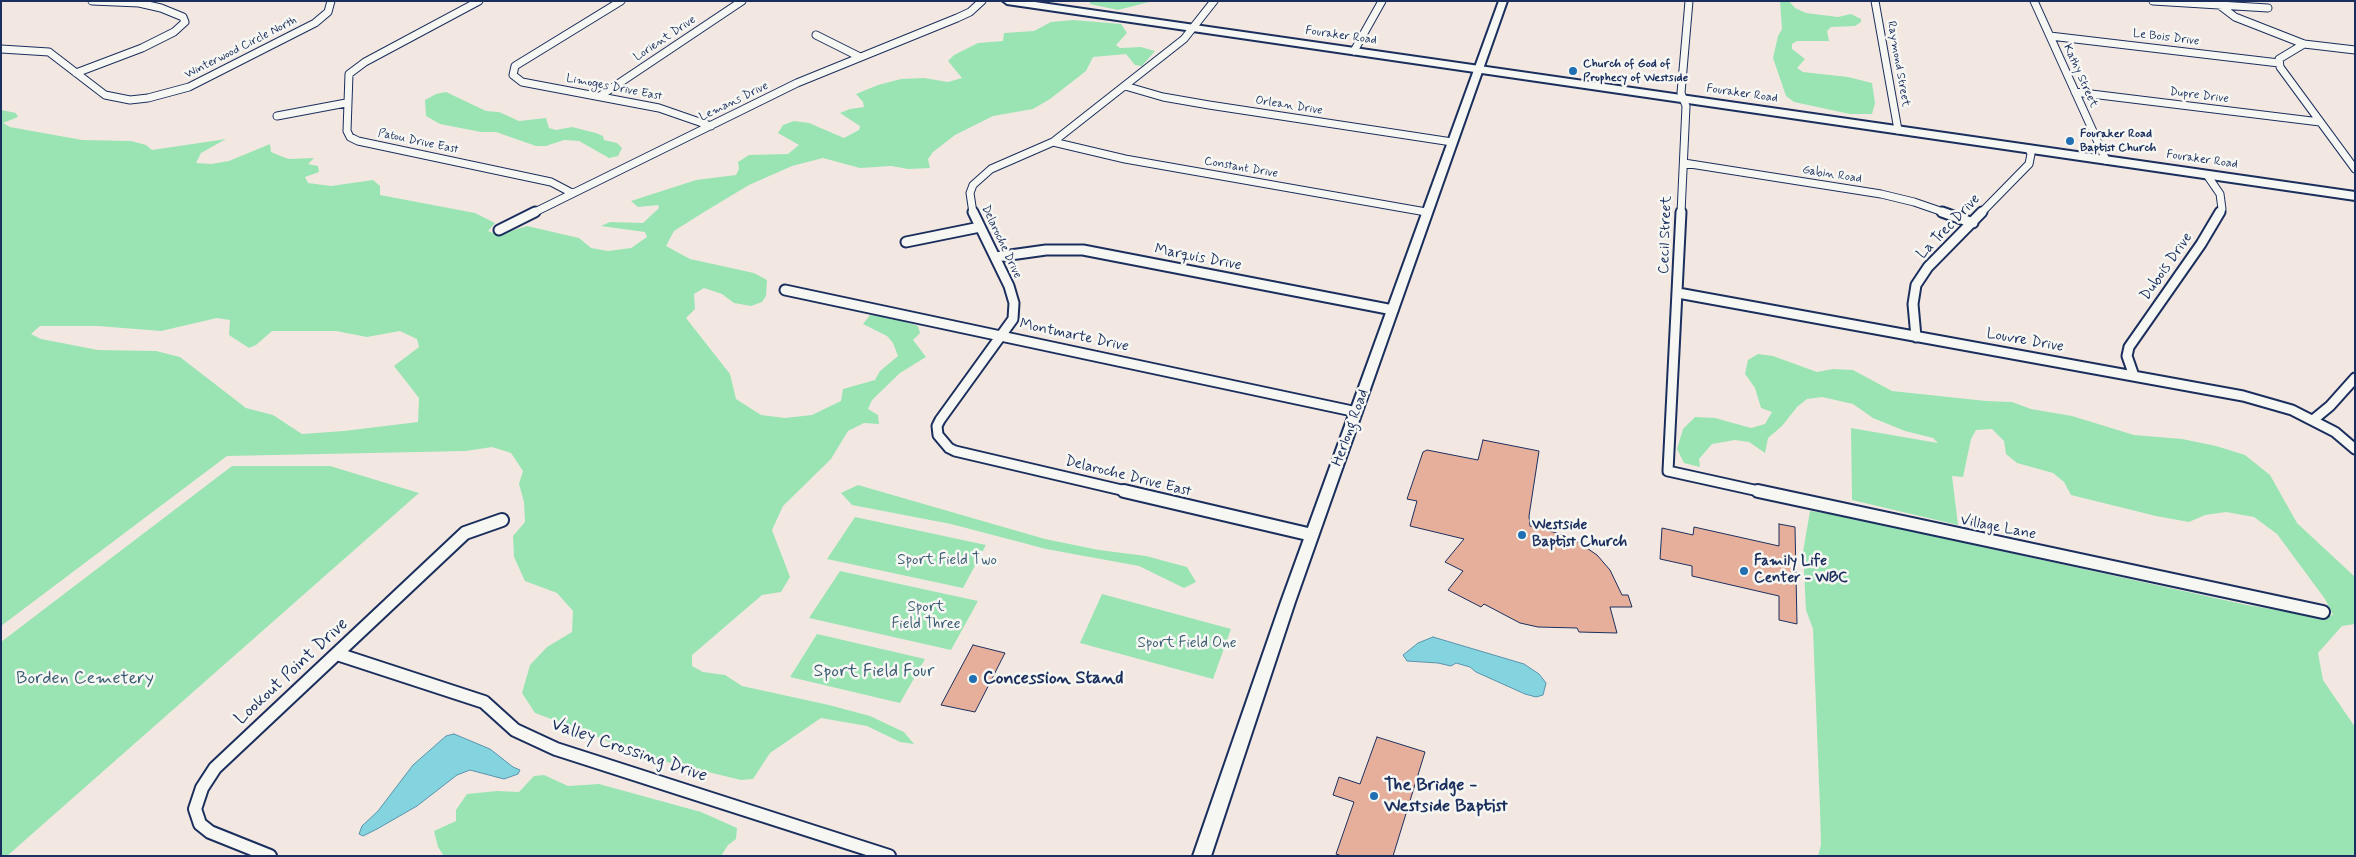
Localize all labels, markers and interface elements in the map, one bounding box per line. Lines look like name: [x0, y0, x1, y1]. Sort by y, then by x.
street label: Winterwood Circle North: [183, 13, 299, 83]
street label: Lorient Drive: [631, 13, 699, 65]
street label: Raymond Street: [1883, 20, 1913, 108]
street label: Fouraker Road: [1304, 24, 1378, 48]
street label: Le Bois Drive: [2132, 27, 2200, 49]
street label: Kathy Street: [2060, 42, 2100, 110]
place label: Church of God of Prophecy of Westside: [1583, 57, 1688, 85]
marker: Church of God of Prophecy of Westside: [1567, 65, 1579, 77]
street label: Limoges Drive East: [565, 72, 663, 104]
street label: Lemans Drive: [697, 79, 771, 125]
street label: Fouraker Road: [1705, 82, 1779, 106]
street label: Dupre Drive: [2169, 85, 2229, 107]
street label: Orlean Drive: [1254, 94, 1324, 118]
street label: Patou Drive East: [376, 126, 460, 158]
place label: Fouraker Road Baptist Church: [2080, 127, 2156, 155]
marker: Fouraker Road Baptist Church: [2064, 135, 2076, 147]
street label: Fouraker Road: [2165, 148, 2239, 172]
street label: Constant Drive: [1203, 154, 1279, 182]
street label: Gabin Road: [1801, 163, 1863, 187]
street label: La Trec Drive: [1914, 191, 1984, 263]
street label: Cecil Street: [1656, 195, 1676, 275]
street label: Delaroche Drive: [978, 203, 1024, 281]
street label: Dubois Drive: [2137, 230, 2197, 304]
street label: Marquis Drive: [1153, 241, 1243, 275]
street label: Montmarte Drive: [1018, 316, 1130, 356]
street label: Louvre Drive: [1985, 325, 2065, 357]
street label: Herlong Road: [1329, 387, 1373, 469]
street label: Delaroche Drive East: [1063, 453, 1193, 501]
street label: Village Lane: [1959, 512, 2037, 544]
place label: Westside Baptist Church: [1532, 517, 1627, 552]
marker: Westside Baptist Church: [1516, 529, 1528, 541]
park label: Sport Field Two: [897, 552, 997, 570]
place label: Family Life Center - WBC: [1754, 553, 1848, 588]
marker: Family Life Center - WBC: [1738, 565, 1750, 577]
park label: Sport Field Three: [891, 599, 961, 634]
street label: Lookout Point Drive: [231, 614, 353, 730]
park label: Sport Field One: [1137, 635, 1237, 653]
park label: Sport Field Four: [813, 661, 935, 683]
park label: Borden Cemetery: [16, 668, 154, 690]
place label: Concession Stand: [983, 668, 1124, 690]
marker: Concession Stand: [967, 673, 979, 685]
street label: Valley Crossing Drive: [548, 714, 710, 788]
place label: The Bridge - Westside Baptist: [1384, 775, 1508, 818]
marker: The Bridge - Westside Baptist: [1368, 790, 1380, 802]

